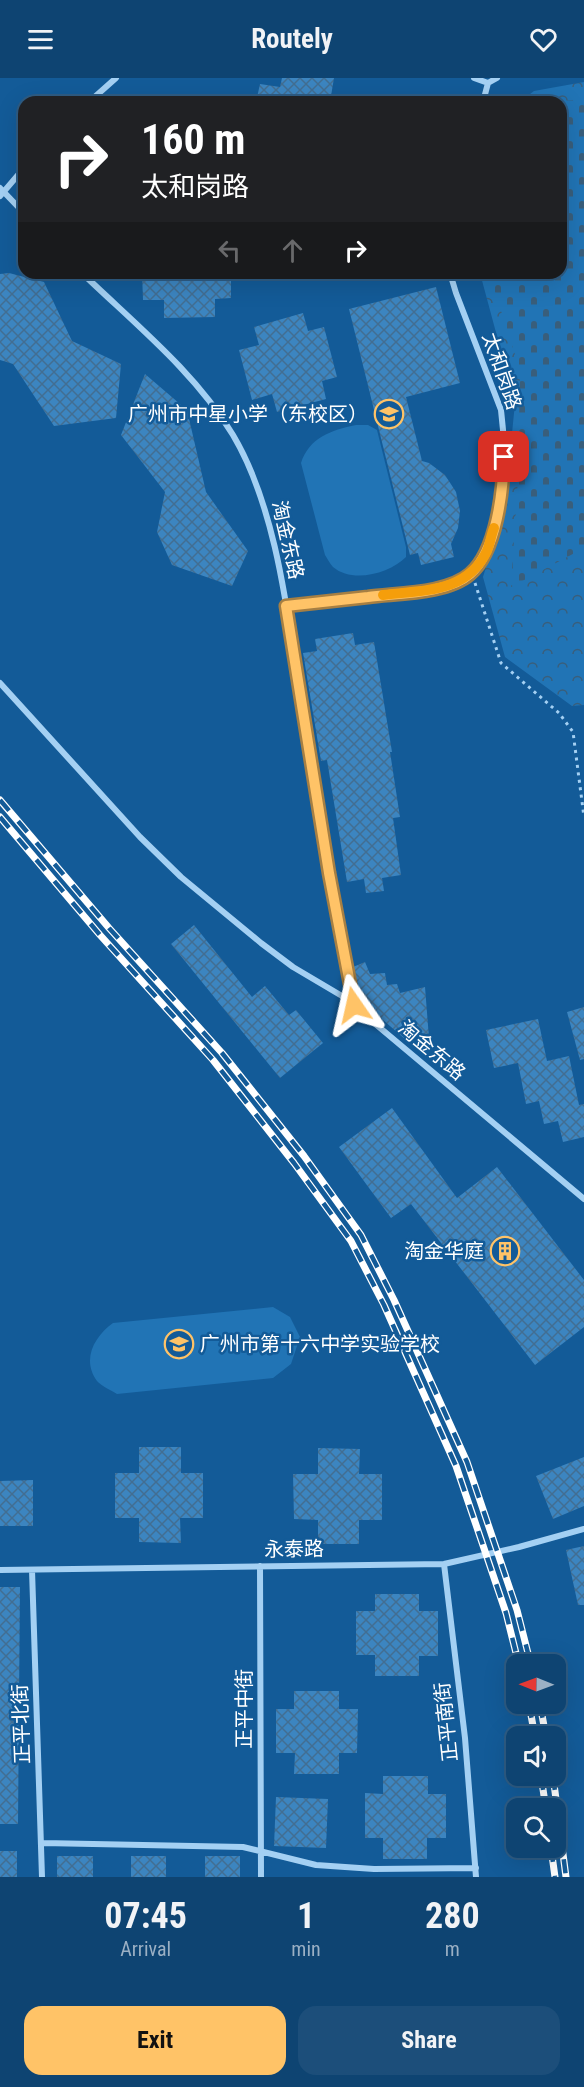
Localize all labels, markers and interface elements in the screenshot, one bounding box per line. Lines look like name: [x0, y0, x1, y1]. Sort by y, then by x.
icon: menu: [24, 23, 57, 56]
text: Routely: [251, 23, 333, 55]
icon: heart: [527, 23, 560, 56]
text: 160 m: [141, 115, 246, 164]
icon: right: [42, 120, 120, 198]
text: 太和岗路: [141, 171, 249, 203]
icon: left: [213, 234, 246, 267]
icon: ahead: [276, 234, 309, 267]
icon: right: [339, 234, 372, 267]
street label: 太和岗路: [478, 329, 526, 413]
school or university icon: 广州市中星小学（东校区）: [373, 398, 405, 430]
place label: 广州市中星小学（东校区）: [128, 402, 368, 426]
pin: [478, 431, 529, 482]
icon: arrive: [487, 440, 520, 473]
street label: 淘金东路: [267, 498, 309, 582]
position arrow: [322, 973, 386, 1037]
street label: 淘金东路: [394, 1015, 470, 1085]
building icon: 淘金华庭: [489, 1235, 521, 1267]
place label: 淘金华庭: [404, 1239, 484, 1263]
school or university icon: 广州市第十六中学实验学校: [163, 1328, 195, 1360]
place label: 广州市第十六中学实验学校: [200, 1332, 440, 1356]
street label: 永泰路: [264, 1536, 324, 1562]
north arrow: [506, 1654, 566, 1714]
map controls: [506, 1654, 566, 1858]
street label: 正平中街: [232, 1669, 256, 1749]
street label: 正平南街: [430, 1681, 462, 1763]
street label: 正平北街: [8, 1684, 34, 1764]
button: sound: [506, 1726, 566, 1786]
button: search: [506, 1798, 566, 1858]
text: 07:45: [104, 1895, 187, 1937]
text: 1: [297, 1895, 315, 1937]
text: 280: [425, 1895, 480, 1937]
text: Arrival: [120, 1937, 171, 1961]
text: min: [291, 1937, 321, 1961]
text: m: [445, 1937, 460, 1961]
button: Exit: [24, 2006, 286, 2075]
button: Share: [298, 2006, 560, 2075]

